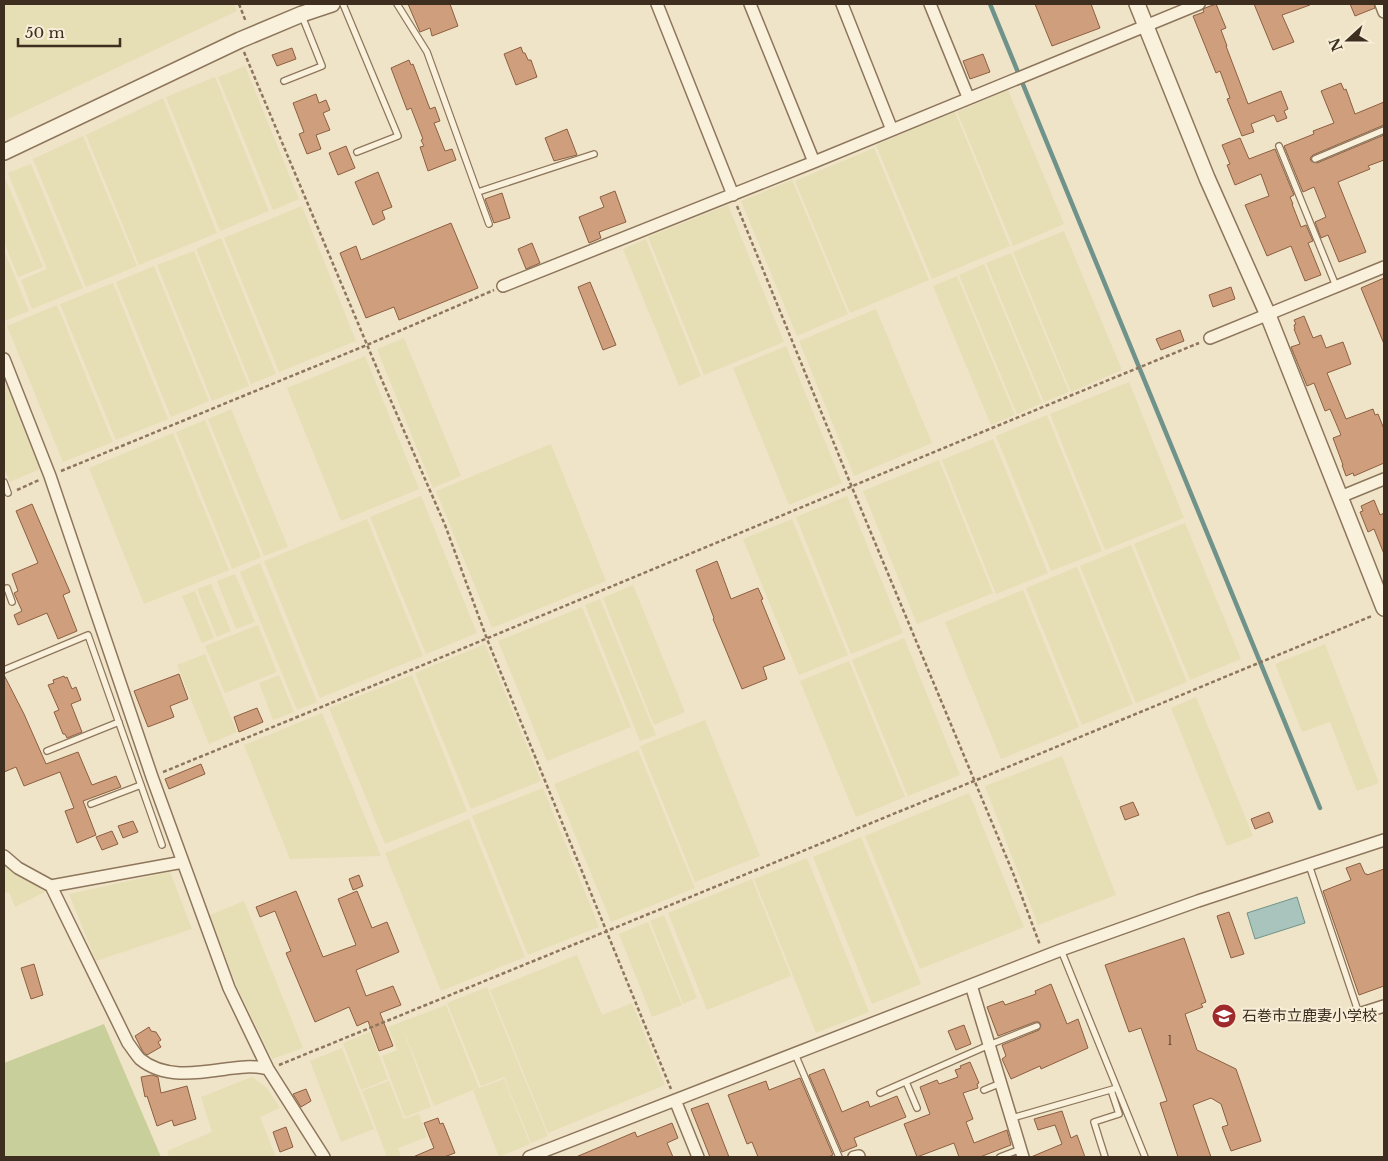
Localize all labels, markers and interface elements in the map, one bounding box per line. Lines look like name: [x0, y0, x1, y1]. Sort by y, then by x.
scale bar: [18, 15, 120, 47]
north arrow: [1323, 15, 1373, 65]
text: 50 m: [25, 23, 65, 42]
text: N: [1325, 35, 1347, 54]
school or university icon: 石巻市立鹿妻小学校: [1211, 1003, 1237, 1029]
place label: 石巻市立鹿妻小学校: [1242, 1006, 1377, 1025]
house number: 1: [1167, 1033, 1173, 1048]

